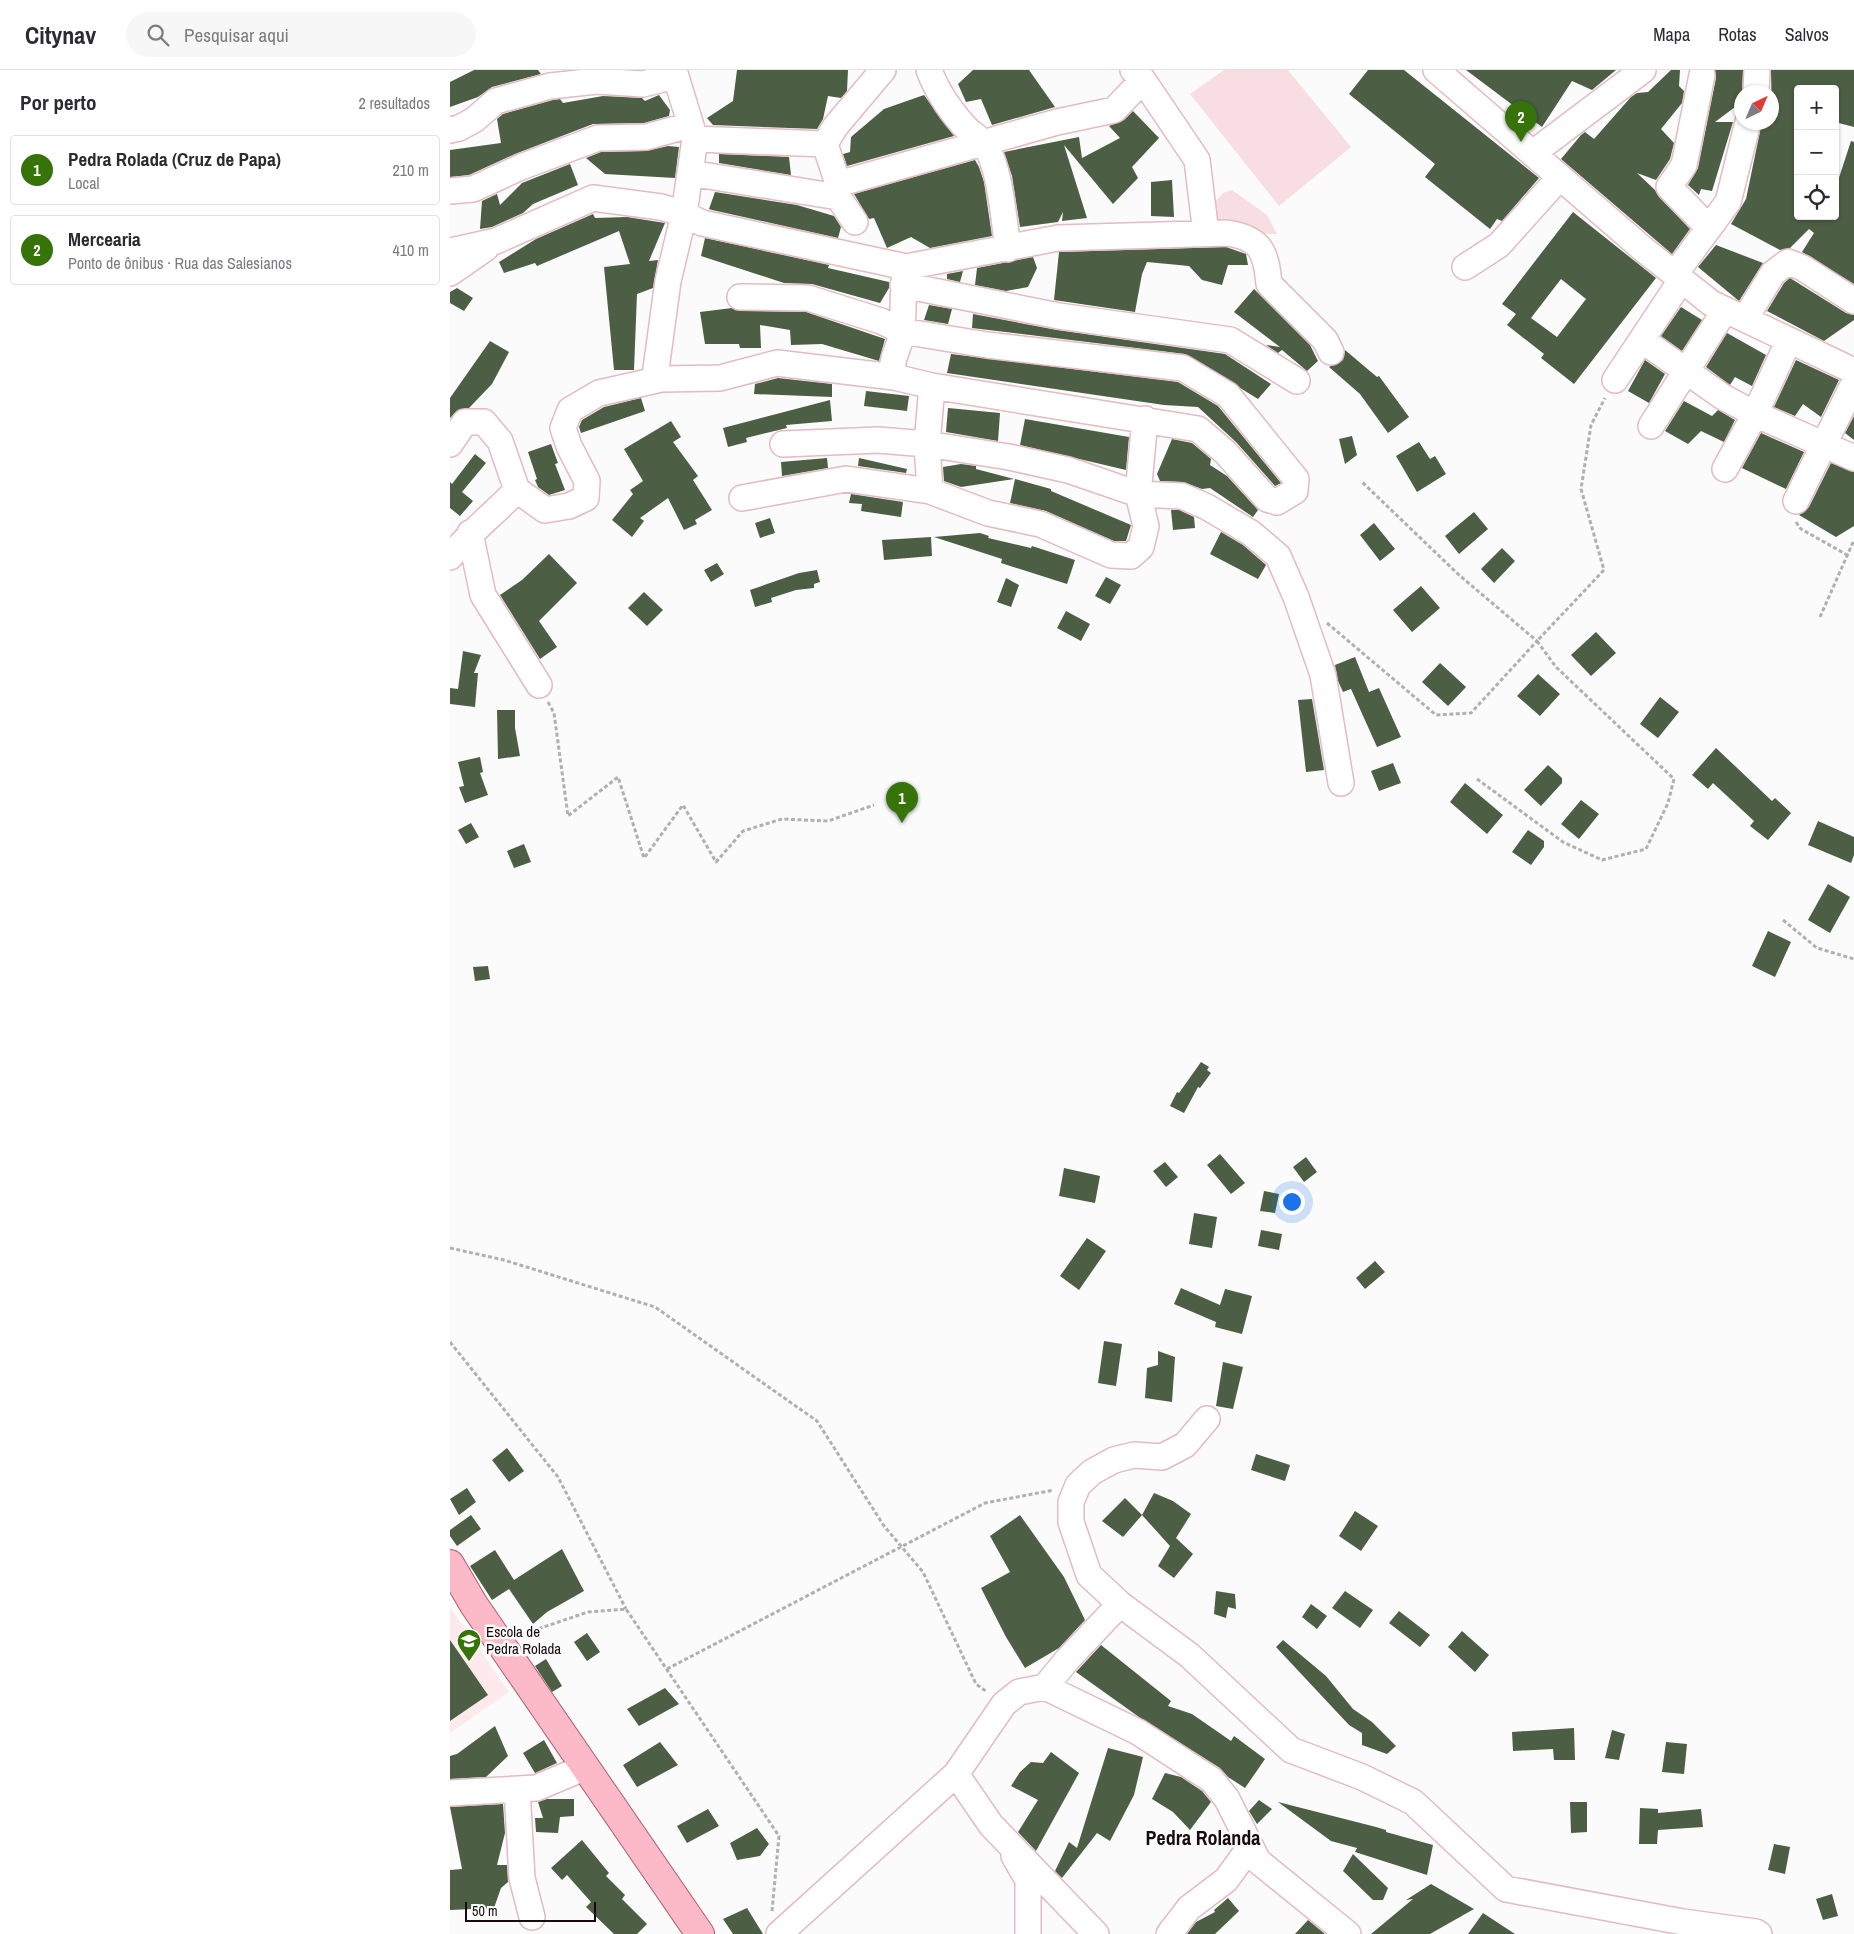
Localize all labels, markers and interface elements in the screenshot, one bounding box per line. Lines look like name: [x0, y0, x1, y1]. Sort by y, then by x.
search box: [126, 12, 476, 57]
text: Citynav: [25, 19, 96, 51]
icon: search: [144, 21, 172, 49]
text: Pesquisar aqui: [184, 22, 289, 48]
text: Mapa: [1653, 22, 1690, 47]
text: Rotas: [1718, 22, 1757, 47]
text: Salvos: [1785, 22, 1829, 47]
north arrow: [1734, 85, 1779, 130]
map controls: [1794, 85, 1839, 220]
button: +: [1794, 85, 1839, 130]
text: Por perto: [20, 88, 97, 117]
text: 2 resultados: [359, 92, 430, 114]
pin: 2: [1505, 101, 1537, 142]
button: −: [1794, 130, 1839, 175]
text: Pedra Rolada (Cruz de Papa): [68, 146, 281, 172]
text: 1: [33, 159, 41, 181]
text: 210 m: [393, 159, 429, 181]
text: Local: [68, 172, 99, 194]
button: locate: [1794, 175, 1839, 220]
text: Mercearia: [68, 226, 141, 252]
text: 2: [33, 239, 41, 261]
text: 410 m: [393, 239, 429, 261]
text: Ponto de ônibus · Rua das Salesianos: [68, 252, 292, 274]
pin: 1: [886, 782, 918, 823]
your location: [1279, 1189, 1305, 1215]
place label: Escola de Pedra Rolada: [486, 1621, 561, 1659]
school or university icon: Escola de Pedra Rolada: [456, 1628, 482, 1662]
district label: Pedra Rolanda: [1146, 1824, 1260, 1851]
scale bar: [465, 1899, 596, 1922]
text: 50 m: [472, 1902, 498, 1920]

